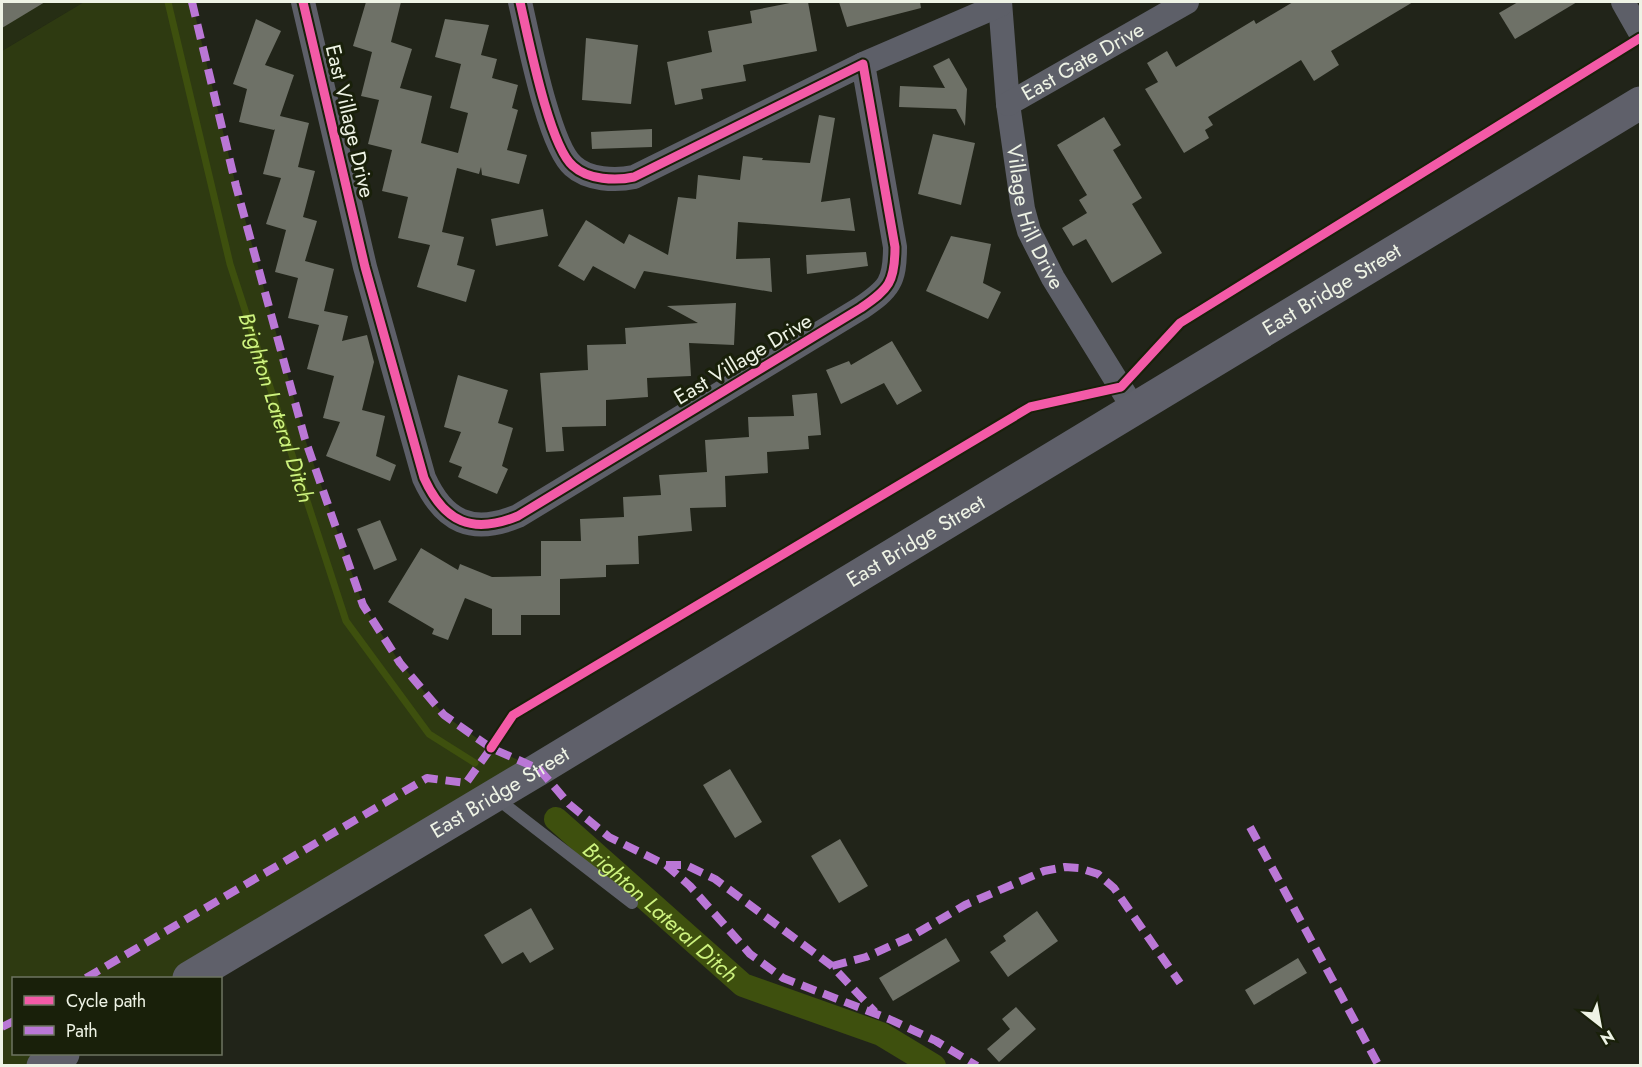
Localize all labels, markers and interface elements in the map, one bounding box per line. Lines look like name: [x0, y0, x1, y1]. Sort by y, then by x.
street label: East Gate Drive: [1016, 14, 1150, 108]
street label: East Village Drive: [318, 41, 382, 201]
street label: Village Hill Drive: [999, 142, 1072, 295]
street label: East Bridge Street: [1257, 236, 1407, 343]
street label: East Village Drive: [668, 306, 818, 412]
water label: Brighton Lateral Ditch: [231, 308, 322, 507]
street label: East Bridge Street: [841, 488, 991, 595]
street label: East Bridge Street: [425, 739, 575, 846]
water label: Brighton Lateral Ditch: [576, 834, 746, 990]
legend: [12, 977, 222, 1055]
text: Cycle path: [66, 988, 146, 1014]
north arrow: [1570, 995, 1630, 1055]
text: Path: [66, 1018, 98, 1044]
text: N: [1596, 1024, 1619, 1051]

